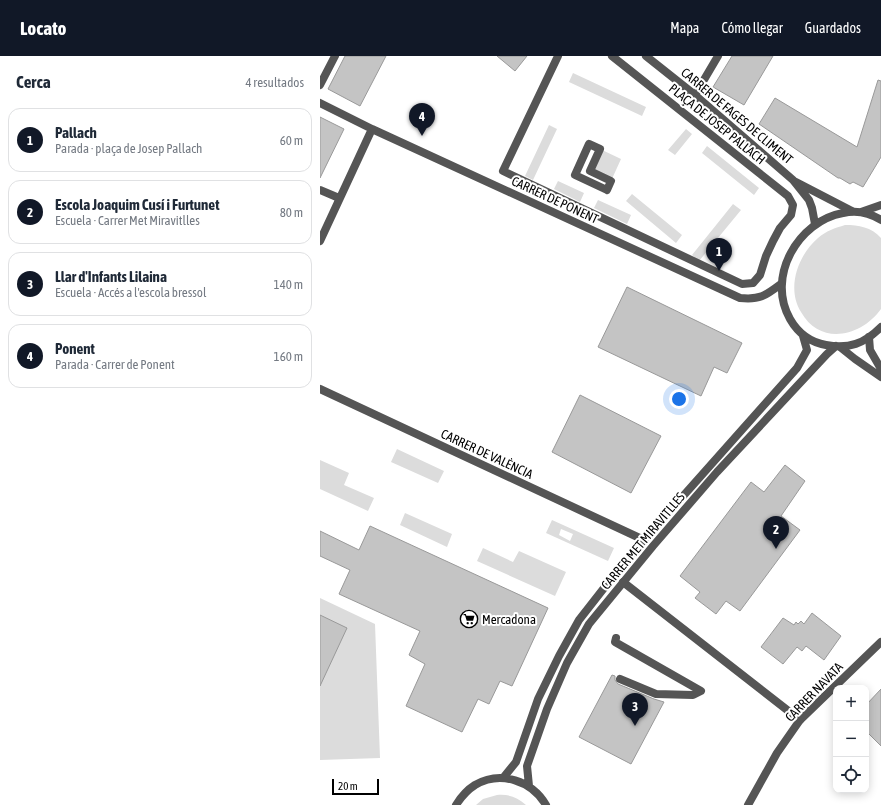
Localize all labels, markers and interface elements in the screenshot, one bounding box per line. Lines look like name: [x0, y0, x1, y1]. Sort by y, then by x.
text: Locato: [20, 17, 66, 39]
text: Mapa: [670, 20, 699, 36]
text: Cómo llegar: [721, 20, 783, 36]
text: Guardados: [805, 20, 861, 36]
street label: CARRER DE FAGES DE CLIMENT: [678, 65, 796, 167]
text: Cerca: [16, 72, 51, 92]
text: 4 resultados: [245, 75, 304, 90]
street label: PLAÇA DE JOSEP PALLACH: [666, 81, 768, 167]
pin: 4: [409, 103, 435, 136]
text: Pallach: [55, 124, 97, 141]
text: 1: [27, 133, 33, 148]
text: 60 m: [280, 133, 303, 148]
text: Parada · plaça de Josep Pallach: [55, 141, 202, 156]
street label: CARRER DE PONENT: [509, 173, 601, 227]
text: Escola Joaquim Cusí i Furtunet: [55, 196, 219, 213]
text: 2: [27, 205, 33, 220]
text: 80 m: [280, 205, 303, 220]
text: Escuela · Carrer Met Miravitlles: [55, 213, 200, 228]
pin: 1: [706, 238, 732, 271]
text: Llar d'Infants Lilaina: [55, 268, 167, 285]
text: 3: [27, 277, 33, 292]
text: 140 m: [274, 277, 303, 292]
text: Escuela · Accés a l'escola bressol: [55, 285, 206, 300]
text: Ponent: [55, 340, 95, 357]
text: 4: [27, 349, 33, 364]
text: 160 m: [274, 349, 303, 364]
text: Parada · Carrer de Ponent: [55, 357, 175, 372]
your location: [669, 389, 689, 409]
street label: CARRER DE VALÈNCIA: [439, 426, 536, 482]
street label: CARRER MET MIRAVITLLES: [598, 489, 688, 593]
pin: 2: [763, 516, 789, 549]
supermarket icon: Mercadona: [459, 609, 479, 629]
place label: Mercadona: [482, 612, 536, 627]
street label: CARRER NAVATA: [782, 659, 846, 725]
map controls: [833, 685, 869, 793]
button: +: [833, 685, 869, 721]
pin: 3: [622, 693, 648, 726]
button: −: [833, 721, 869, 757]
button: locate: [833, 757, 869, 793]
scale bar: [332, 777, 379, 796]
text: 20 m: [338, 780, 358, 792]

